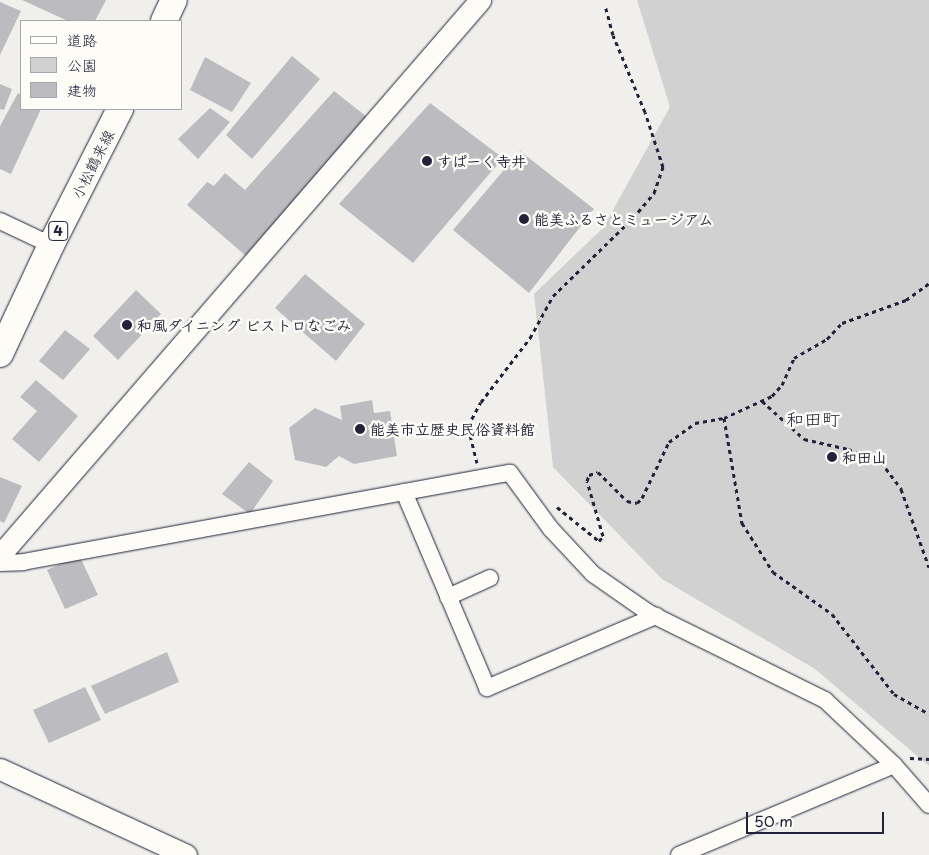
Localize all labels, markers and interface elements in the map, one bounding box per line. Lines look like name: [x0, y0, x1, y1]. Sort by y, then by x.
legend: [20, 20, 182, 110]
text: 道路: [67, 28, 97, 51]
text: 公園: [67, 53, 97, 76]
text: 建物: [67, 78, 97, 101]
street label: 小松鶴来線: [67, 127, 117, 201]
place label: すぱーく寺井: [437, 152, 526, 170]
marker: すぱーく寺井: [421, 155, 433, 167]
place label: 能美ふるさとミュージアム: [534, 210, 714, 228]
marker: 能美ふるさとミュージアム: [518, 213, 530, 225]
road number: 4: [48, 220, 68, 242]
place label: 和風ダイニング ビストロなごみ: [137, 316, 352, 334]
marker: 和風ダイニング ビストロなごみ: [121, 319, 133, 331]
district label: 和田町: [786, 408, 840, 430]
place label: 能美市立歴史民俗資料館: [370, 420, 535, 438]
marker: 能美市立歴史民俗資料館: [354, 423, 366, 435]
place label: 和田山: [842, 448, 887, 466]
marker: 和田山: [826, 451, 838, 463]
scale bar: [749, 802, 886, 834]
text: 50 m: [754, 809, 793, 832]

